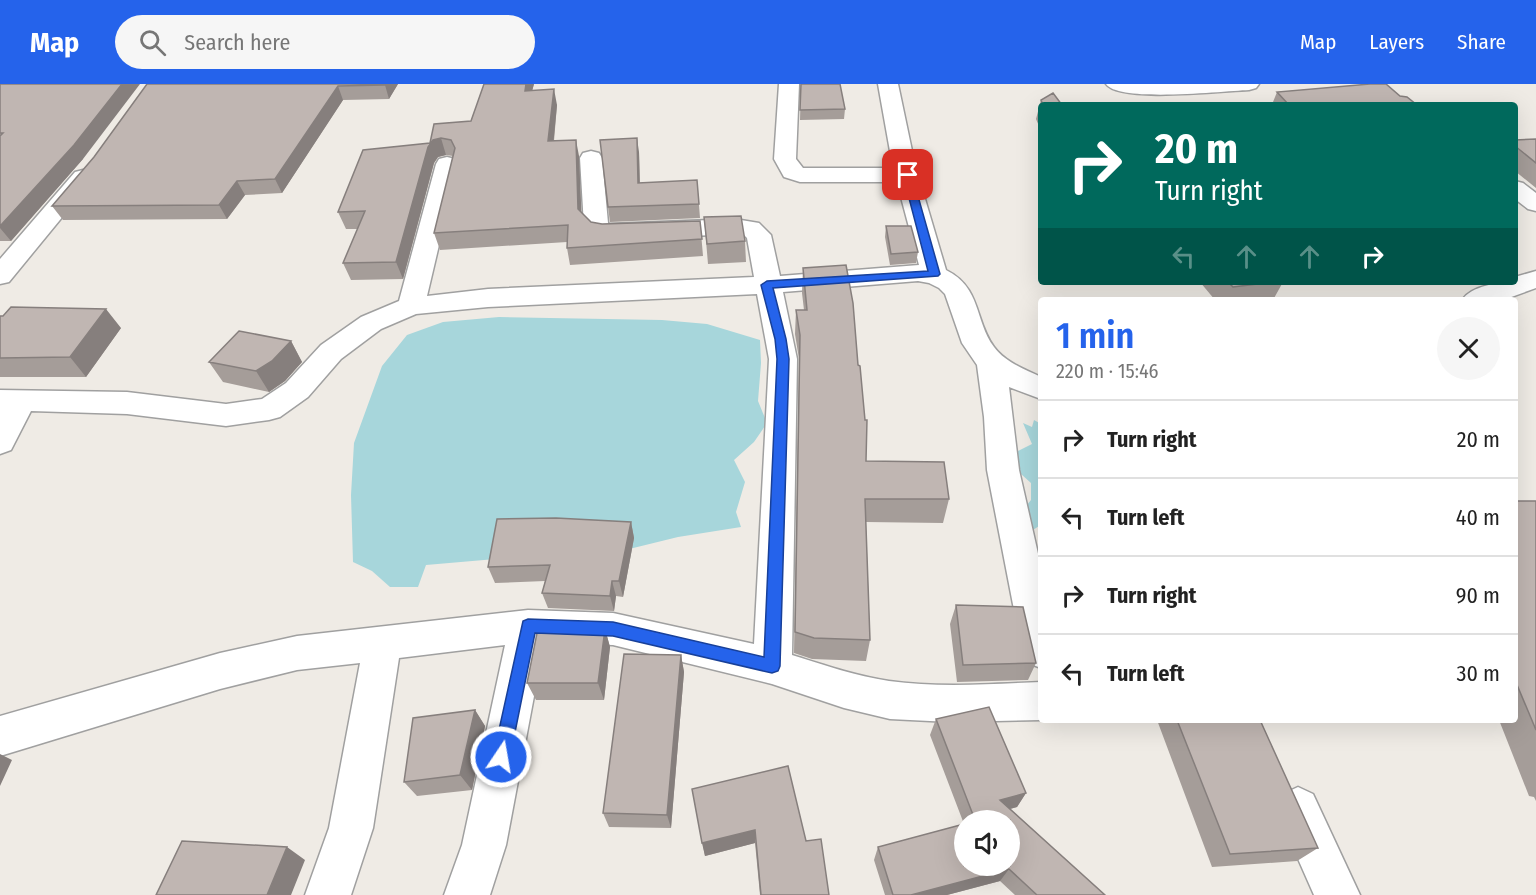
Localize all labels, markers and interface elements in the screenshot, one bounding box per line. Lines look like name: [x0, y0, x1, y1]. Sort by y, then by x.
search box: [115, 15, 535, 69]
text: Map: [30, 26, 79, 59]
icon: search: [136, 26, 169, 59]
text: Search here: [184, 29, 290, 56]
text: Map: [1300, 29, 1336, 55]
text: Layers: [1369, 29, 1424, 55]
text: Share: [1457, 29, 1506, 55]
text: 20 m: [1155, 124, 1238, 174]
icon: right: [1056, 126, 1134, 204]
pin: [882, 149, 933, 200]
icon: arrive: [891, 158, 924, 191]
text: Turn right: [1155, 175, 1263, 207]
icon: left: [1167, 240, 1200, 273]
icon: ahead: [1230, 240, 1263, 273]
icon: ahead: [1293, 240, 1326, 273]
icon: right: [1356, 240, 1389, 273]
text: 1 min: [1056, 314, 1134, 358]
button: close: [1437, 317, 1500, 380]
text: 220 m · 15:46: [1056, 359, 1159, 383]
icon: right: [1056, 423, 1089, 456]
text: Turn right: [1107, 426, 1196, 453]
text: 20 m: [1457, 426, 1500, 453]
icon: left: [1056, 501, 1089, 534]
text: Turn left: [1107, 504, 1185, 531]
text: 40 m: [1456, 504, 1500, 531]
icon: right: [1056, 579, 1089, 612]
text: Turn right: [1107, 582, 1196, 609]
text: 90 m: [1456, 582, 1500, 609]
icon: left: [1056, 657, 1089, 690]
text: Turn left: [1107, 660, 1185, 687]
text: 30 m: [1457, 660, 1500, 687]
position arrow: [469, 725, 533, 789]
map controls: [954, 810, 1020, 876]
button: sound: [954, 810, 1020, 876]

